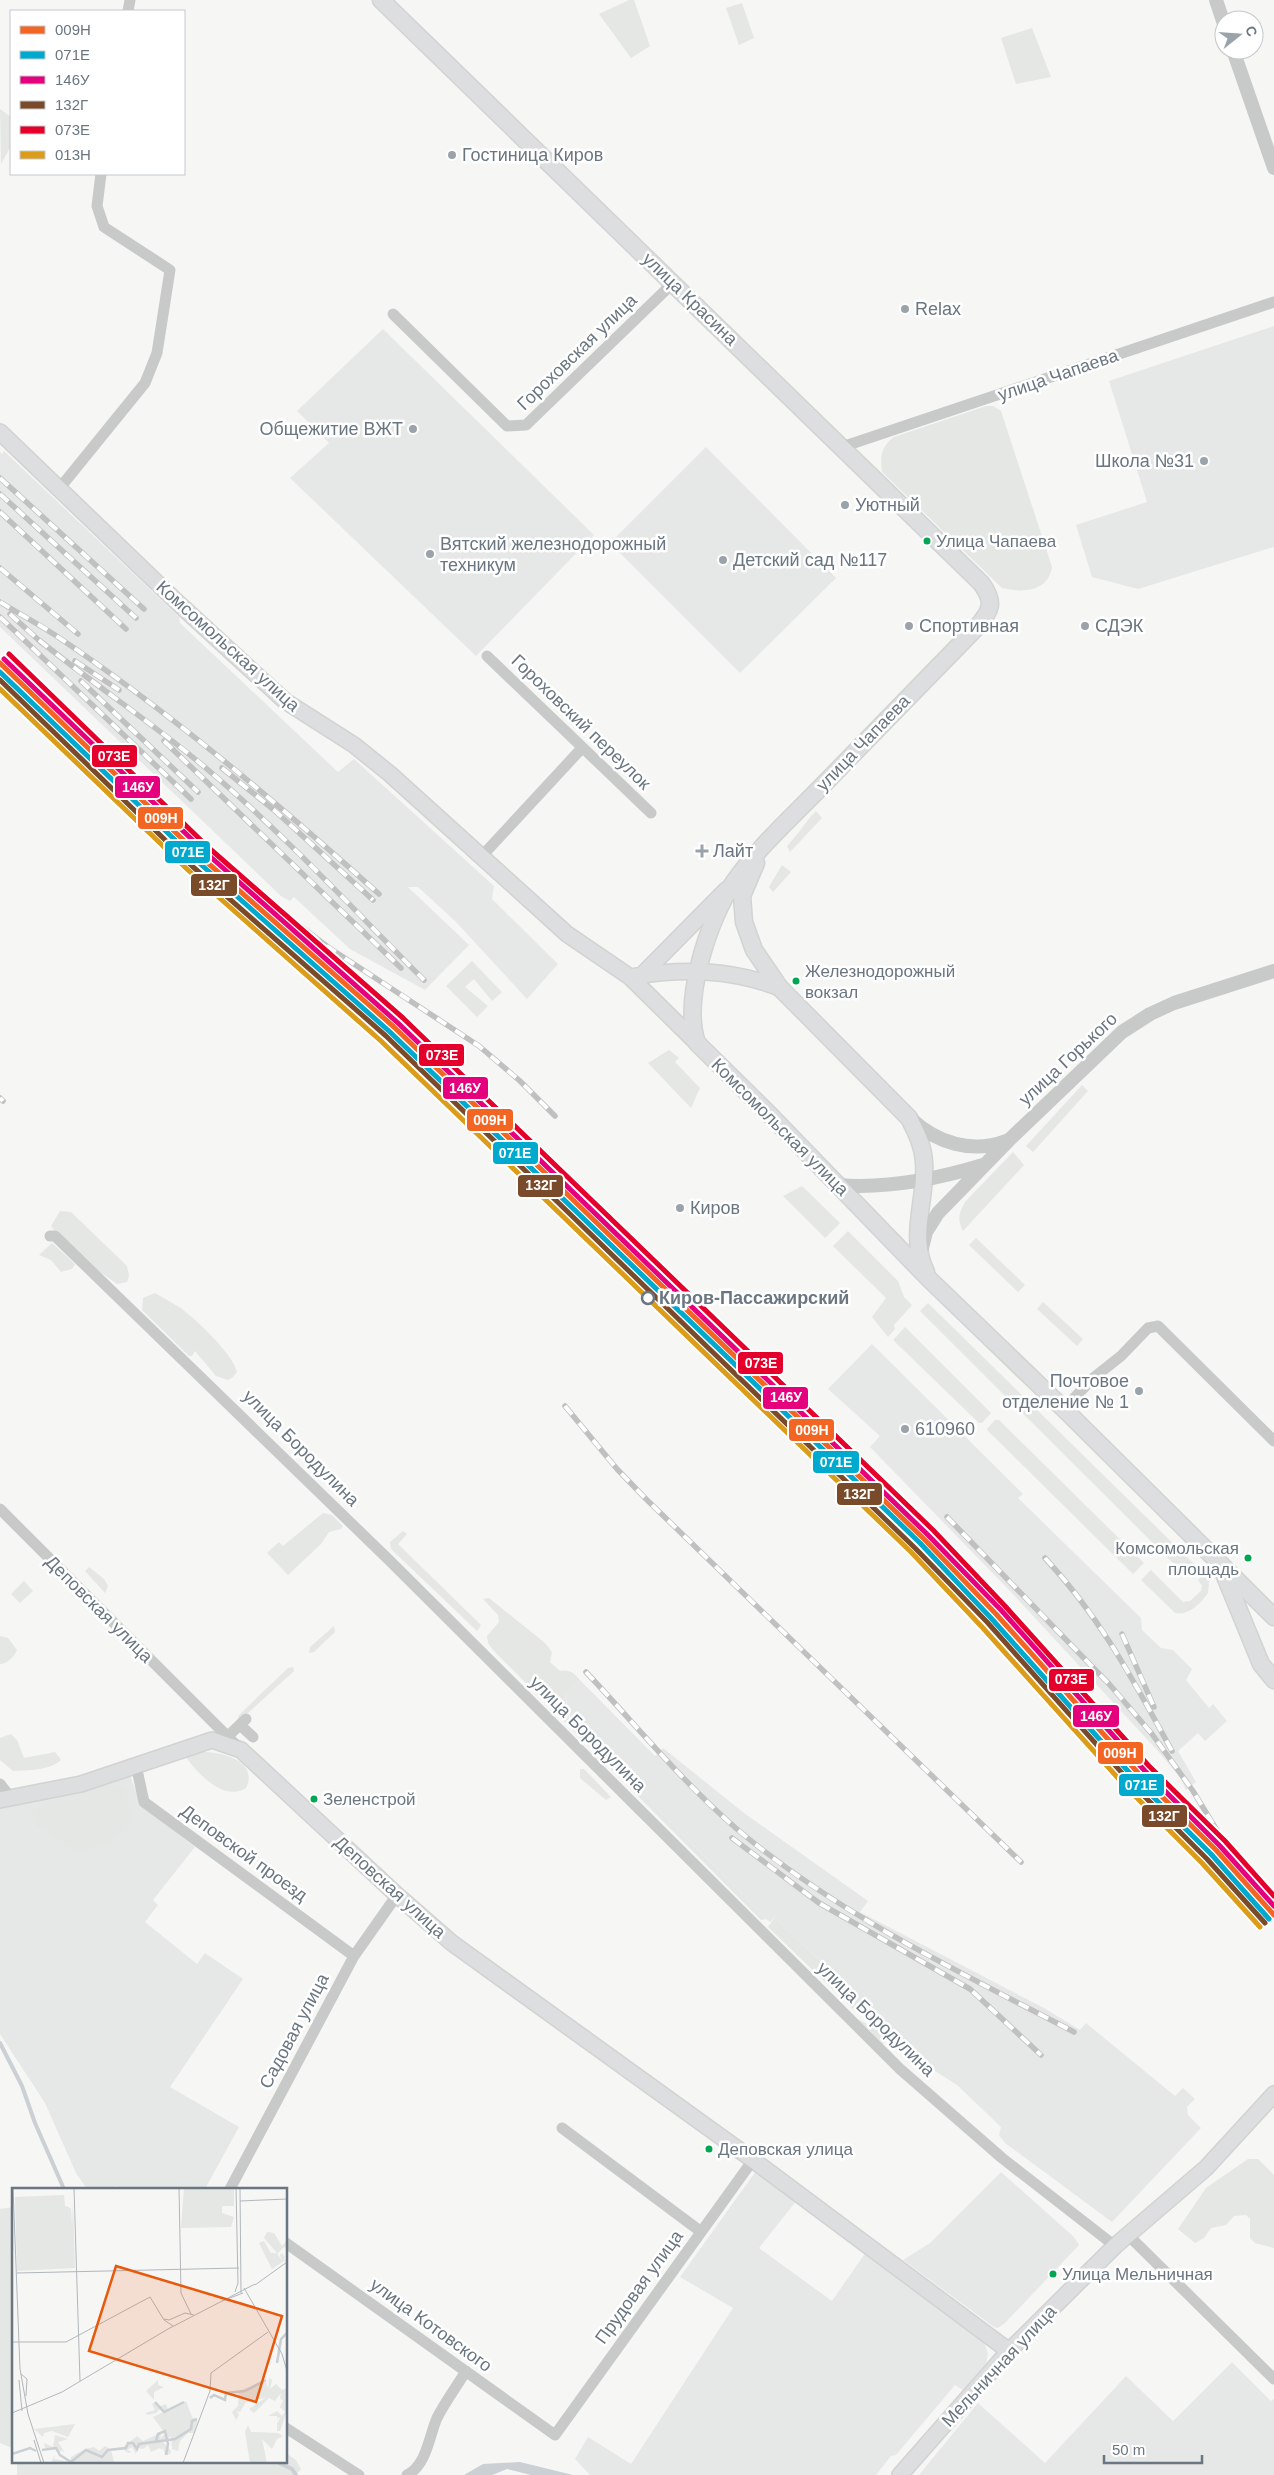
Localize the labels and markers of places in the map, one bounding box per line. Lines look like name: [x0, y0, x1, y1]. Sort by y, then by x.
place label: Гостиница Киров: [462, 145, 603, 165]
marker: Гостиница Киров: [446, 149, 458, 161]
place label: Relax: [915, 299, 961, 319]
marker: Relax: [899, 303, 911, 315]
place label: Общежитие ВЖТ: [259, 419, 403, 439]
marker: Общежитие ВЖТ: [407, 423, 419, 435]
place label: Школа №31: [1095, 451, 1194, 471]
marker: Школа №31: [1198, 455, 1210, 467]
place label: Уютный: [855, 495, 920, 515]
marker: Уютный: [839, 499, 851, 511]
place label: Улица Чапаева: [936, 532, 1057, 551]
place label: Вятский железнодорожный техникум: [440, 534, 666, 575]
marker: Улица Чапаева: [922, 536, 932, 546]
marker: Вятский железнодорожный техникум: [424, 548, 436, 560]
place label: Детский сад №117: [733, 550, 887, 570]
marker: Детский сад №117: [717, 554, 729, 566]
place label: Спортивная: [919, 616, 1019, 636]
place label: СДЭК: [1095, 616, 1144, 636]
marker: Спортивная: [903, 620, 915, 632]
marker: СДЭК: [1079, 620, 1091, 632]
place label: Лайт: [713, 841, 753, 861]
marker: Лайт: [695, 844, 709, 858]
place label: Железнодорожный вокзал: [805, 962, 955, 1002]
marker: Железнодорожный вокзал: [791, 976, 801, 986]
place label: Киров: [690, 1198, 740, 1218]
marker: Киров: [674, 1202, 686, 1214]
place label: Киров-Пассажирский: [659, 1288, 849, 1308]
marker: Киров-Пассажирский: [641, 1291, 655, 1305]
place label: Почтовое отделение № 1: [1002, 1371, 1129, 1412]
marker: Почтовое отделение № 1: [1133, 1385, 1145, 1397]
place label: 610960: [915, 1419, 975, 1439]
marker: 610960: [899, 1423, 911, 1435]
place label: Комсомольская площадь: [1115, 1539, 1239, 1579]
marker: Комсомольская площадь: [1243, 1553, 1253, 1563]
place label: Зеленстрой: [323, 1790, 416, 1809]
marker: Зеленстрой: [309, 1794, 319, 1804]
place label: Деповская улица: [718, 2140, 853, 2159]
marker: Деповская улица: [704, 2144, 714, 2154]
place label: Улица Мельничная: [1062, 2265, 1213, 2284]
marker: Улица Мельничная: [1048, 2269, 1058, 2279]

